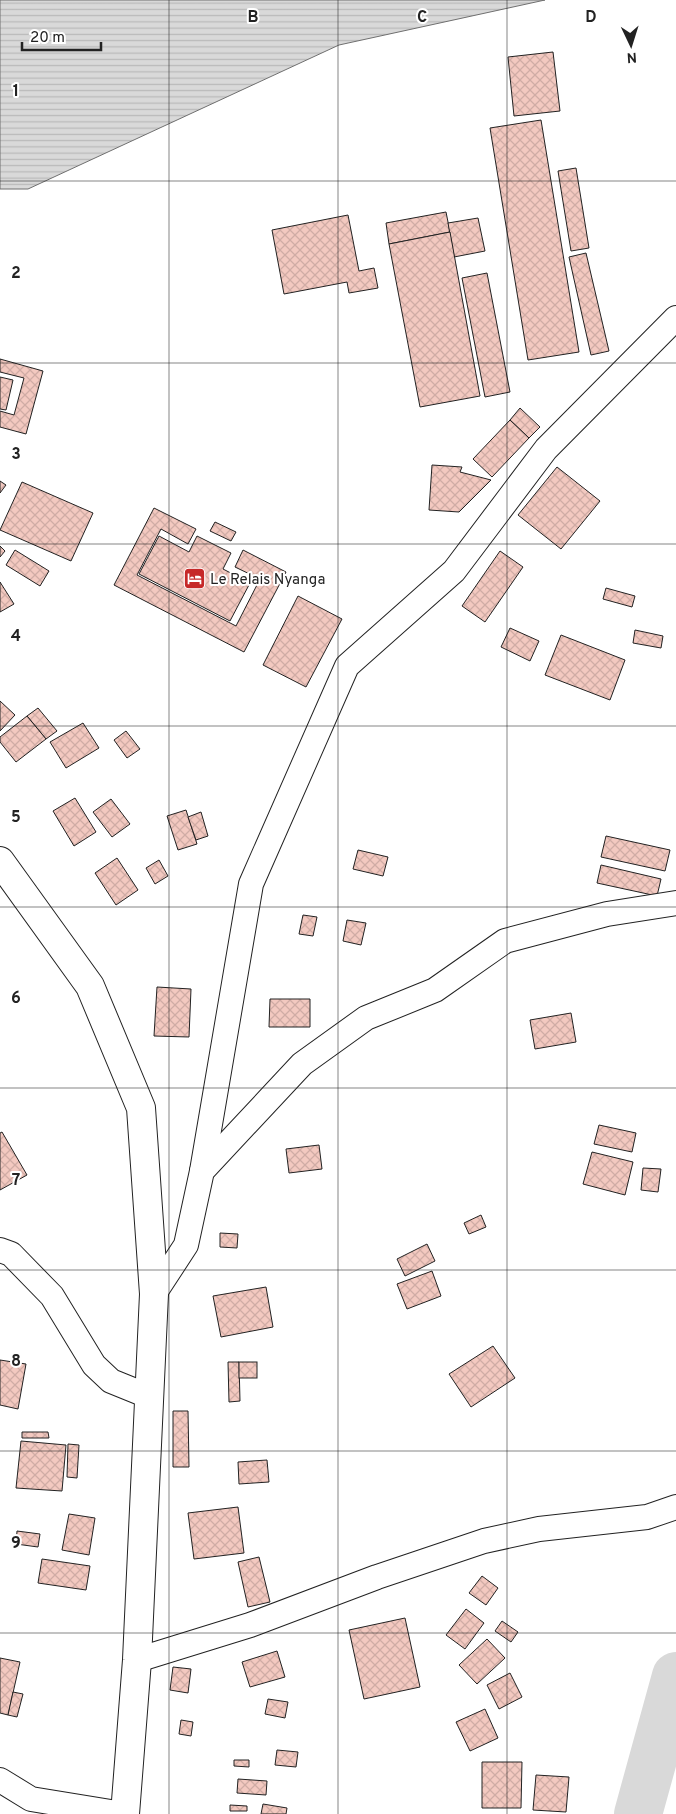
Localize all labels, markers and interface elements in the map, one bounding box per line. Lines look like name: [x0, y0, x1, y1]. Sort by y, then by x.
text: B: [247, 8, 259, 28]
text: C: [417, 8, 427, 28]
text: D: [585, 8, 597, 28]
scale bar: [22, 20, 101, 52]
north arrow: [606, 20, 656, 70]
text: 20 m: [30, 29, 65, 48]
text: N: [626, 48, 637, 65]
text: 1: [13, 82, 19, 102]
text: 2: [11, 264, 21, 284]
text: 3: [11, 445, 21, 465]
hotel icon: Le Relais Nyanga: [182, 567, 206, 591]
place label: Le Relais Nyanga: [210, 571, 325, 590]
text: 4: [11, 627, 21, 647]
text: 5: [11, 808, 21, 828]
text: 6: [11, 989, 21, 1009]
text: 7: [12, 1171, 20, 1191]
text: 8: [11, 1352, 21, 1372]
text: 9: [11, 1534, 21, 1554]

